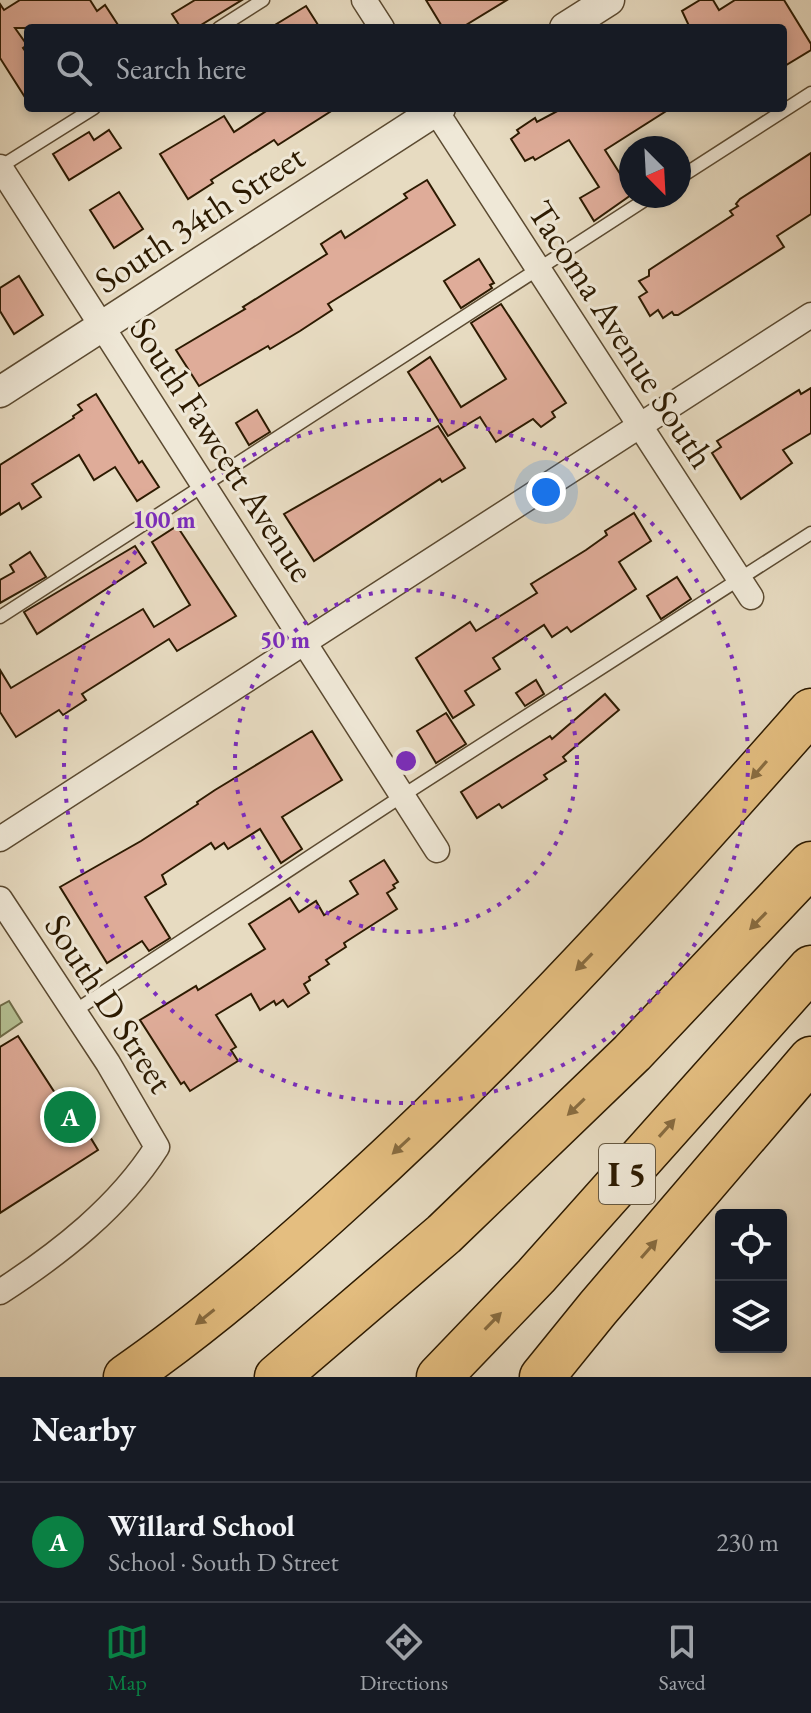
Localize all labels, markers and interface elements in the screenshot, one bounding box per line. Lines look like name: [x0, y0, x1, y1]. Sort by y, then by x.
search box: [24, 24, 787, 112]
icon: search: [52, 46, 96, 90]
text: Search here: [116, 49, 246, 88]
street label: South 34th Street: [85, 133, 314, 304]
north arrow: [619, 136, 691, 208]
street label: Tacoma Avenue South: [517, 192, 726, 477]
street label: South Fawcett Avenue: [119, 308, 326, 591]
your location: [526, 472, 566, 512]
text: 100 m: [132, 504, 196, 535]
text: 50 m: [260, 624, 310, 655]
centre of rings: [392, 747, 420, 775]
one-way arrow: [751, 760, 769, 779]
street label: South D Street: [34, 905, 185, 1102]
one-way arrow: [749, 911, 768, 930]
one-way arrow: [575, 952, 594, 971]
pin: A: [44, 1087, 96, 1147]
one-way arrow: [567, 1097, 586, 1115]
one-way arrow: [658, 1119, 676, 1138]
one-way arrow: [392, 1137, 411, 1155]
road number: I 5: [599, 1144, 655, 1204]
map controls: [715, 1209, 787, 1353]
button: locate: [715, 1209, 787, 1281]
one-way arrow: [640, 1239, 657, 1259]
button: layers: [715, 1281, 787, 1353]
one-way arrow: [195, 1308, 215, 1325]
one-way arrow: [483, 1312, 502, 1331]
text: Nearby: [32, 1407, 136, 1451]
text: Willard School: [108, 1506, 295, 1545]
text: A: [49, 1525, 67, 1559]
text: 230 m: [716, 1525, 779, 1559]
text: School · South D Street: [108, 1545, 339, 1579]
tab: Map: [105, 1620, 149, 1697]
tab: Directions: [360, 1620, 448, 1697]
tab: Saved: [659, 1620, 706, 1697]

